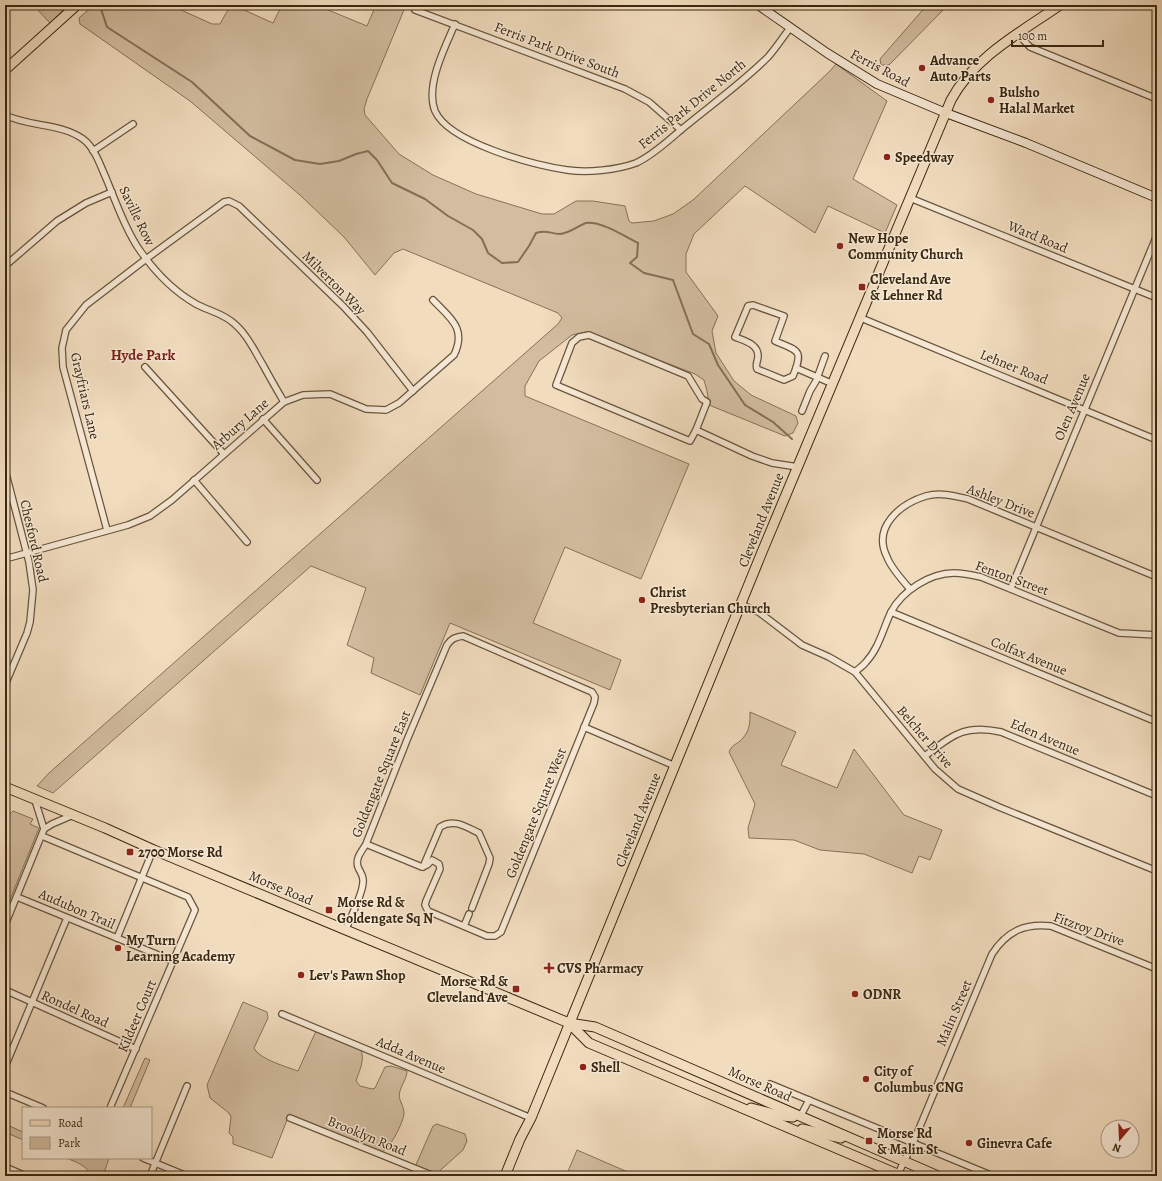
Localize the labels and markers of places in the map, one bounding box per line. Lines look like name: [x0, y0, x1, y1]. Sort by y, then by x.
place label: Advance Auto Parts: [929, 51, 991, 86]
marker: Advance Auto Parts: [917, 63, 927, 73]
place label: Bulsho Halal Market: [999, 83, 1075, 118]
marker: Bulsho Halal Market: [986, 95, 996, 105]
place label: Speedway: [895, 148, 954, 167]
marker: Speedway: [882, 152, 892, 162]
place label: New Hope Community Church: [848, 229, 964, 264]
marker: New Hope Community Church: [835, 241, 845, 251]
place label: Cleveland Ave & Lehner Rd: [870, 270, 952, 305]
marker: Cleveland Ave & Lehner Rd: [857, 282, 867, 292]
place label: Christ Presbyterian Church: [650, 583, 771, 618]
marker: Christ Presbyterian Church: [637, 595, 647, 605]
place label: 2700 Morse Rd: [138, 843, 223, 862]
marker: 2700 Morse Rd: [125, 847, 135, 857]
place label: Morse Rd & Goldengate Sq N: [337, 893, 433, 928]
marker: Morse Rd & Goldengate Sq N: [324, 905, 334, 915]
place label: My Turn Learning Academy: [126, 931, 235, 966]
marker: My Turn Learning Academy: [113, 943, 123, 953]
place label: CVS Pharmacy: [557, 959, 644, 978]
marker: CVS Pharmacy: [544, 963, 554, 973]
place label: Lev's Pawn Shop: [309, 966, 406, 985]
marker: Lev's Pawn Shop: [296, 970, 306, 980]
place label: Morse Rd & Cleveland Ave: [427, 972, 509, 1007]
marker: Morse Rd & Cleveland Ave: [511, 984, 521, 994]
place label: ODNR: [863, 985, 901, 1004]
marker: ODNR: [850, 989, 860, 999]
place label: Shell: [591, 1058, 620, 1077]
marker: Shell: [578, 1062, 588, 1072]
place label: City of Columbus CNG: [874, 1062, 964, 1097]
marker: City of Columbus CNG: [861, 1074, 871, 1084]
place label: Morse Rd & Malin St: [877, 1124, 939, 1159]
place label: Ginevra Cafe: [977, 1134, 1053, 1153]
marker: Morse Rd & Malin St: [864, 1136, 874, 1146]
marker: Ginevra Cafe: [964, 1138, 974, 1148]

